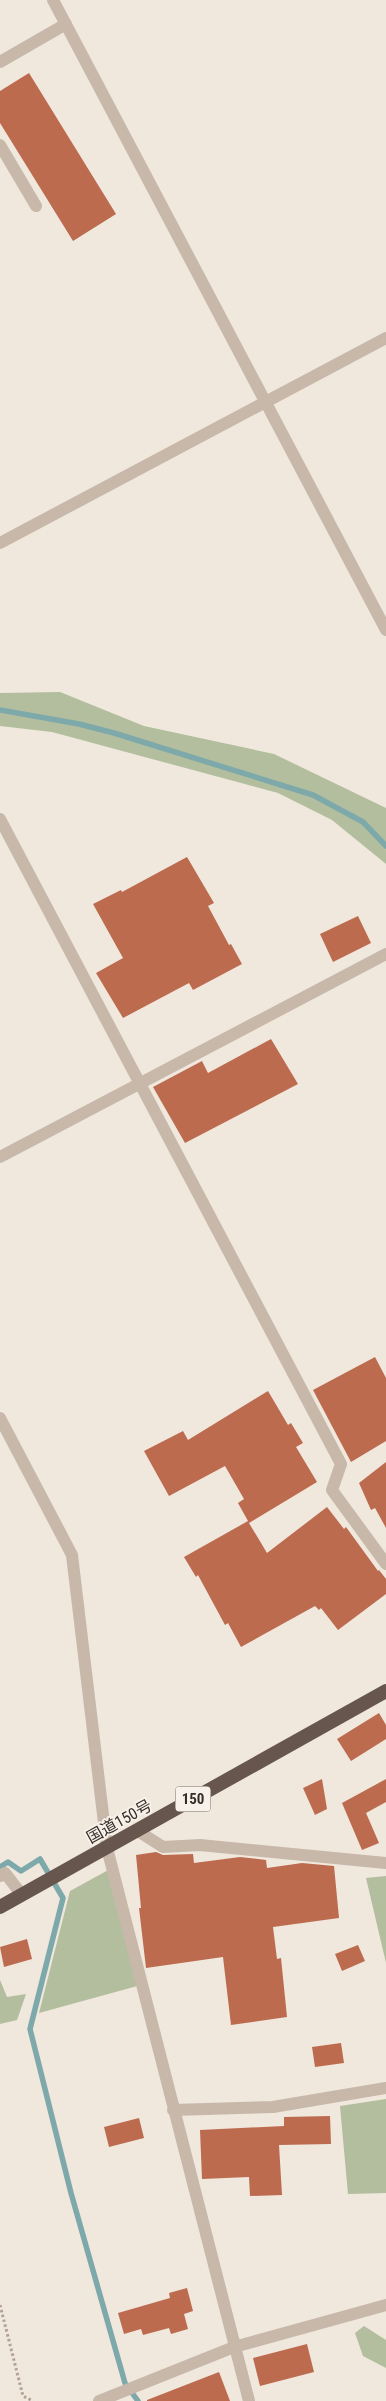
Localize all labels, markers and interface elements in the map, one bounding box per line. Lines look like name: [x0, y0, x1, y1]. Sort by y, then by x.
road number: 150: [176, 1786, 210, 1812]
street label: 国道150号: [83, 1796, 155, 1847]

